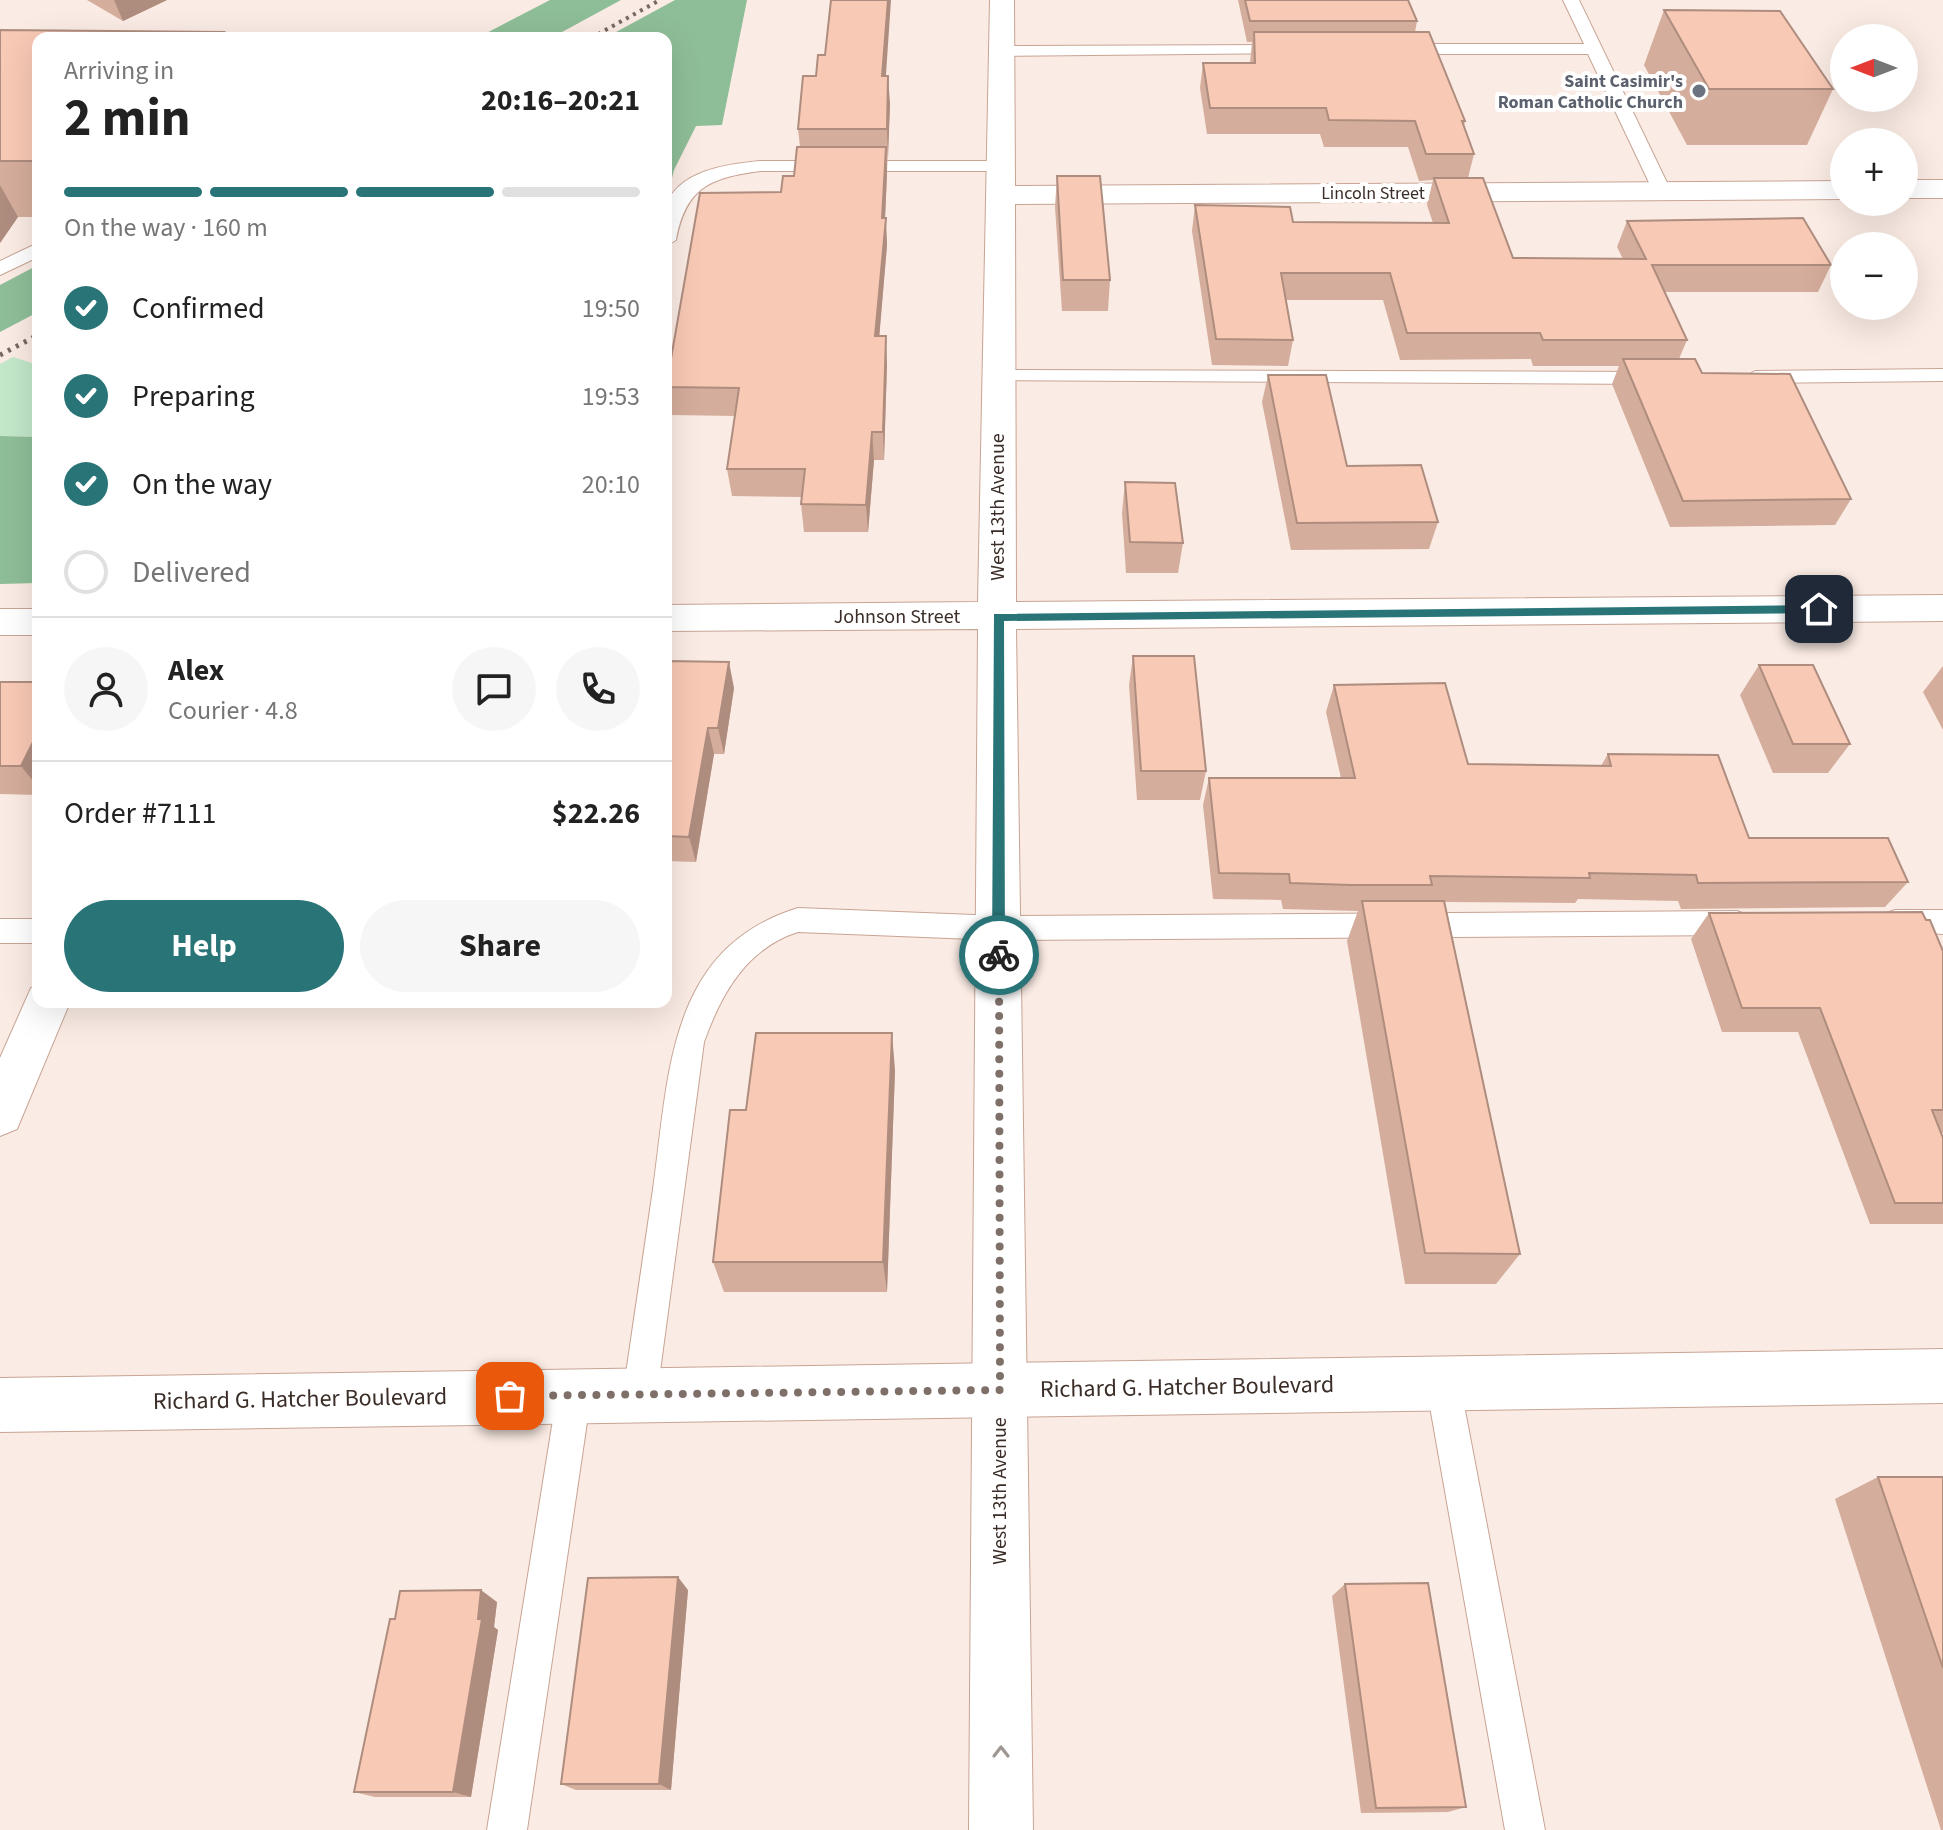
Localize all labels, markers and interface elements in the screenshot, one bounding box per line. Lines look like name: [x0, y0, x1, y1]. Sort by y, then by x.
north arrow: [1830, 24, 1918, 112]
map controls: [1830, 24, 1918, 320]
text: Arriving in: [64, 52, 174, 89]
place label: Saint Casimir's Roman Catholic Church: [1498, 69, 1683, 115]
text: 20:16–20:21: [481, 79, 640, 122]
text: 2 min: [64, 82, 191, 156]
marker: Saint Casimir's Roman Catholic Church: [1690, 82, 1708, 100]
button: +: [1830, 128, 1918, 216]
street label: Lincoln Street: [1321, 181, 1425, 206]
text: On the way · 160 m: [64, 209, 268, 246]
button: −: [1830, 232, 1918, 320]
icon: check: [64, 286, 108, 330]
text: Confirmed: [132, 287, 265, 330]
text: 19:50: [582, 290, 640, 327]
icon: check: [64, 374, 108, 418]
text: Preparing: [132, 375, 255, 418]
text: 19:53: [582, 378, 640, 415]
street label: West 13th Avenue: [984, 433, 1012, 581]
icon: check: [64, 462, 108, 506]
text: On the way: [132, 463, 272, 506]
text: 20:10: [582, 466, 640, 503]
text: Delivered: [132, 551, 251, 594]
pin: [1785, 575, 1853, 643]
icon: home: [1797, 587, 1841, 631]
street label: Johnson Street: [834, 603, 960, 631]
button: person: [64, 647, 148, 731]
button: chat: [452, 647, 536, 731]
button: phone: [556, 647, 640, 731]
text: Alex: [168, 649, 224, 692]
text: Courier · 4.8: [168, 692, 298, 729]
text: Order #7111: [64, 792, 217, 835]
text: $22.26: [552, 792, 640, 835]
button: Help: [64, 900, 344, 992]
button: Share: [360, 900, 640, 992]
courier: [959, 915, 1039, 995]
icon: bike: [977, 933, 1021, 977]
pin: [476, 1362, 544, 1430]
street label: Richard G. Hatcher Boulevard: [1040, 1367, 1334, 1407]
icon: bag: [488, 1374, 532, 1418]
street label: Richard G. Hatcher Boulevard: [153, 1379, 447, 1419]
street label: West 13th Avenue: [986, 1417, 1014, 1565]
one-way arrow: [992, 1745, 1010, 1758]

